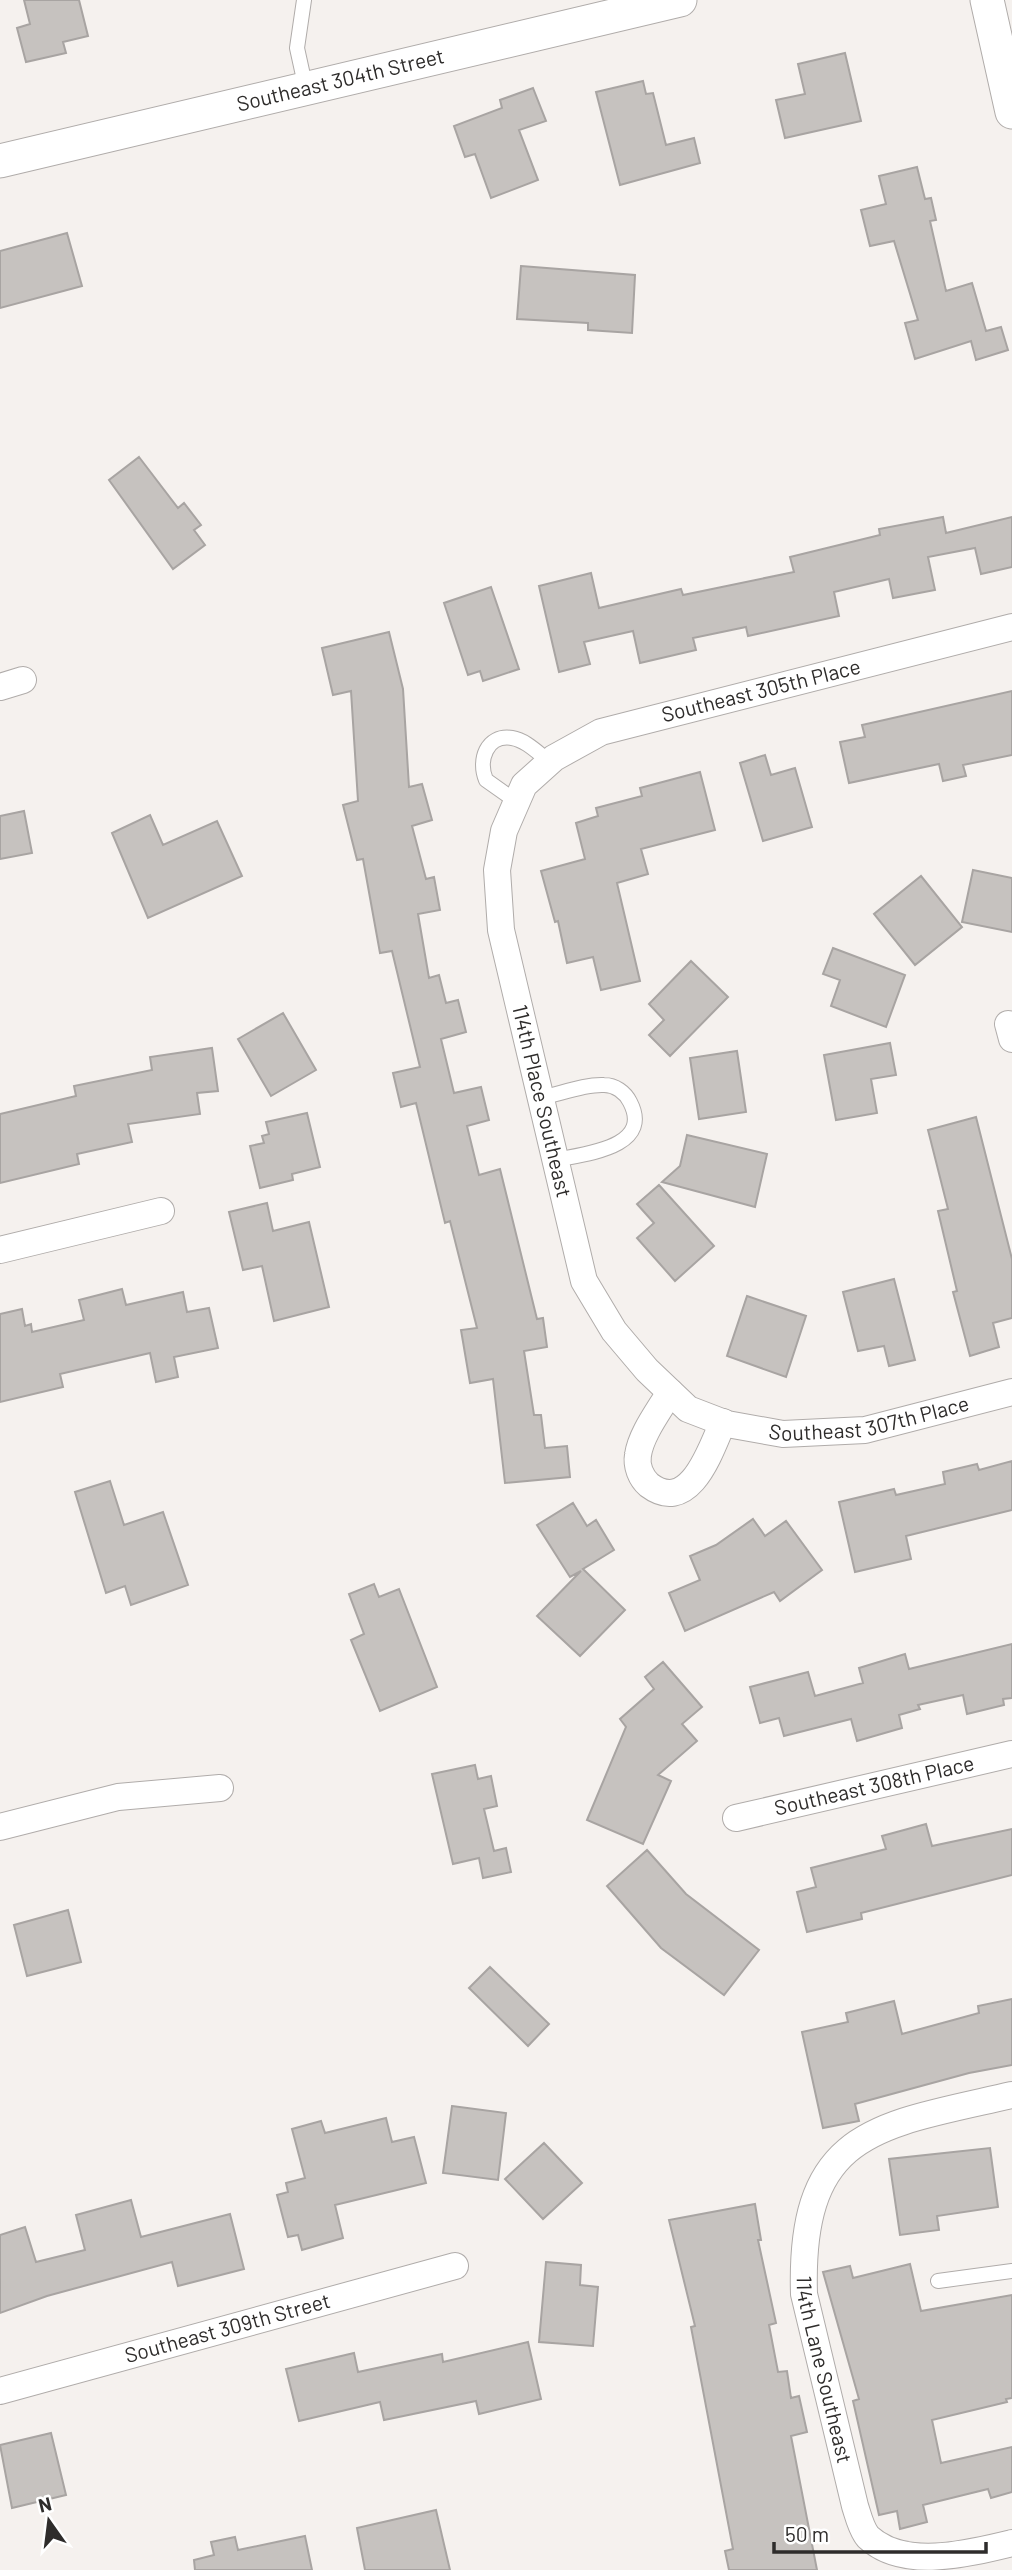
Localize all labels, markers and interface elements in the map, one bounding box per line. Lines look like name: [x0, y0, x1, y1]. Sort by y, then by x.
street label: Southeast 304th Street: [234, 42, 446, 116]
street label: Southeast 305th Place: [659, 653, 863, 726]
street label: 114th Place Southeast: [508, 1002, 578, 1200]
street label: Southeast 307th Place: [767, 1390, 971, 1445]
street label: Southeast 308th Place: [772, 1749, 976, 1820]
street label: 114th Lane Southeast: [792, 2275, 858, 2465]
street label: Southeast 309th Street: [122, 2287, 333, 2367]
north arrow: [14, 2486, 84, 2556]
text: N: [36, 2491, 54, 2517]
scale bar: [774, 2510, 986, 2554]
text: 50 m: [785, 2521, 829, 2546]

